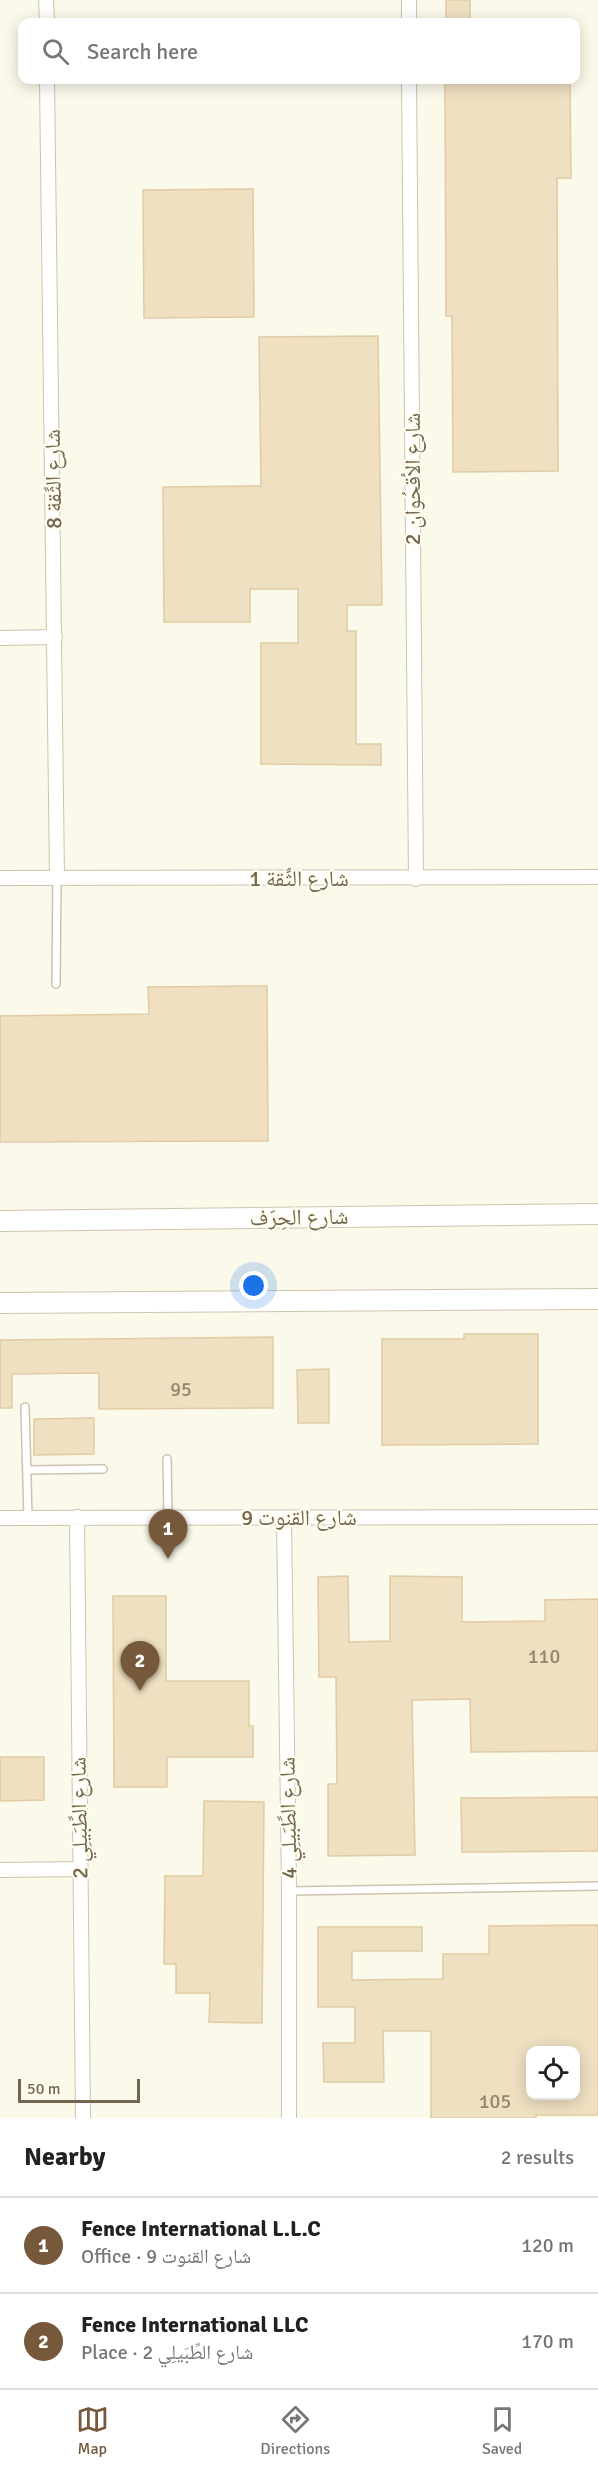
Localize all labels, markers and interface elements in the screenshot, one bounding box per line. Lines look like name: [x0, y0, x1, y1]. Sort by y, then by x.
search box: [18, 18, 580, 84]
icon: search: [39, 35, 72, 68]
text: Search here: [87, 38, 198, 65]
street label: شارع الأقحُوان 2: [399, 413, 426, 545]
street label: شارع الثِّقة 8: [39, 429, 67, 529]
street label: شارع الثِّقة 1: [249, 865, 349, 892]
street label: شارع الحِرَف: [249, 1203, 349, 1231]
your location: [239, 1271, 268, 1300]
house number: 95: [170, 1377, 192, 1402]
street label: شارع القنوت 9: [241, 1504, 357, 1531]
pin: 1: [148, 1510, 188, 1559]
pin: 2: [120, 1642, 160, 1691]
house number: 110: [528, 1644, 560, 1669]
street label: شارع الطِّبَيلِي 2: [64, 1757, 97, 1879]
street label: شارع الطِّبَيلِي 4: [273, 1757, 306, 1879]
map controls: [526, 2046, 580, 2100]
button: locate: [526, 2046, 580, 2100]
scale bar: [18, 2076, 140, 2104]
text: 50 m: [27, 2079, 61, 2099]
house number: 105: [479, 2089, 511, 2114]
text: Nearby: [24, 2141, 105, 2173]
text: 2 results: [501, 2145, 574, 2170]
text: Fence International L.L.C: [81, 2215, 321, 2242]
text: 1: [38, 2233, 49, 2258]
text: 120 m: [521, 2233, 574, 2258]
text: Office · شارع القنوت 9: [81, 2244, 251, 2269]
text: Fence International LLC: [81, 2311, 308, 2338]
text: 2: [38, 2329, 49, 2354]
text: 170 m: [521, 2329, 574, 2354]
text: Place · شارع الطِّبَيلِي 2: [81, 2340, 253, 2365]
tab: Map: [76, 2403, 109, 2459]
tab: Directions: [260, 2403, 330, 2459]
tab: Saved: [482, 2403, 522, 2459]

